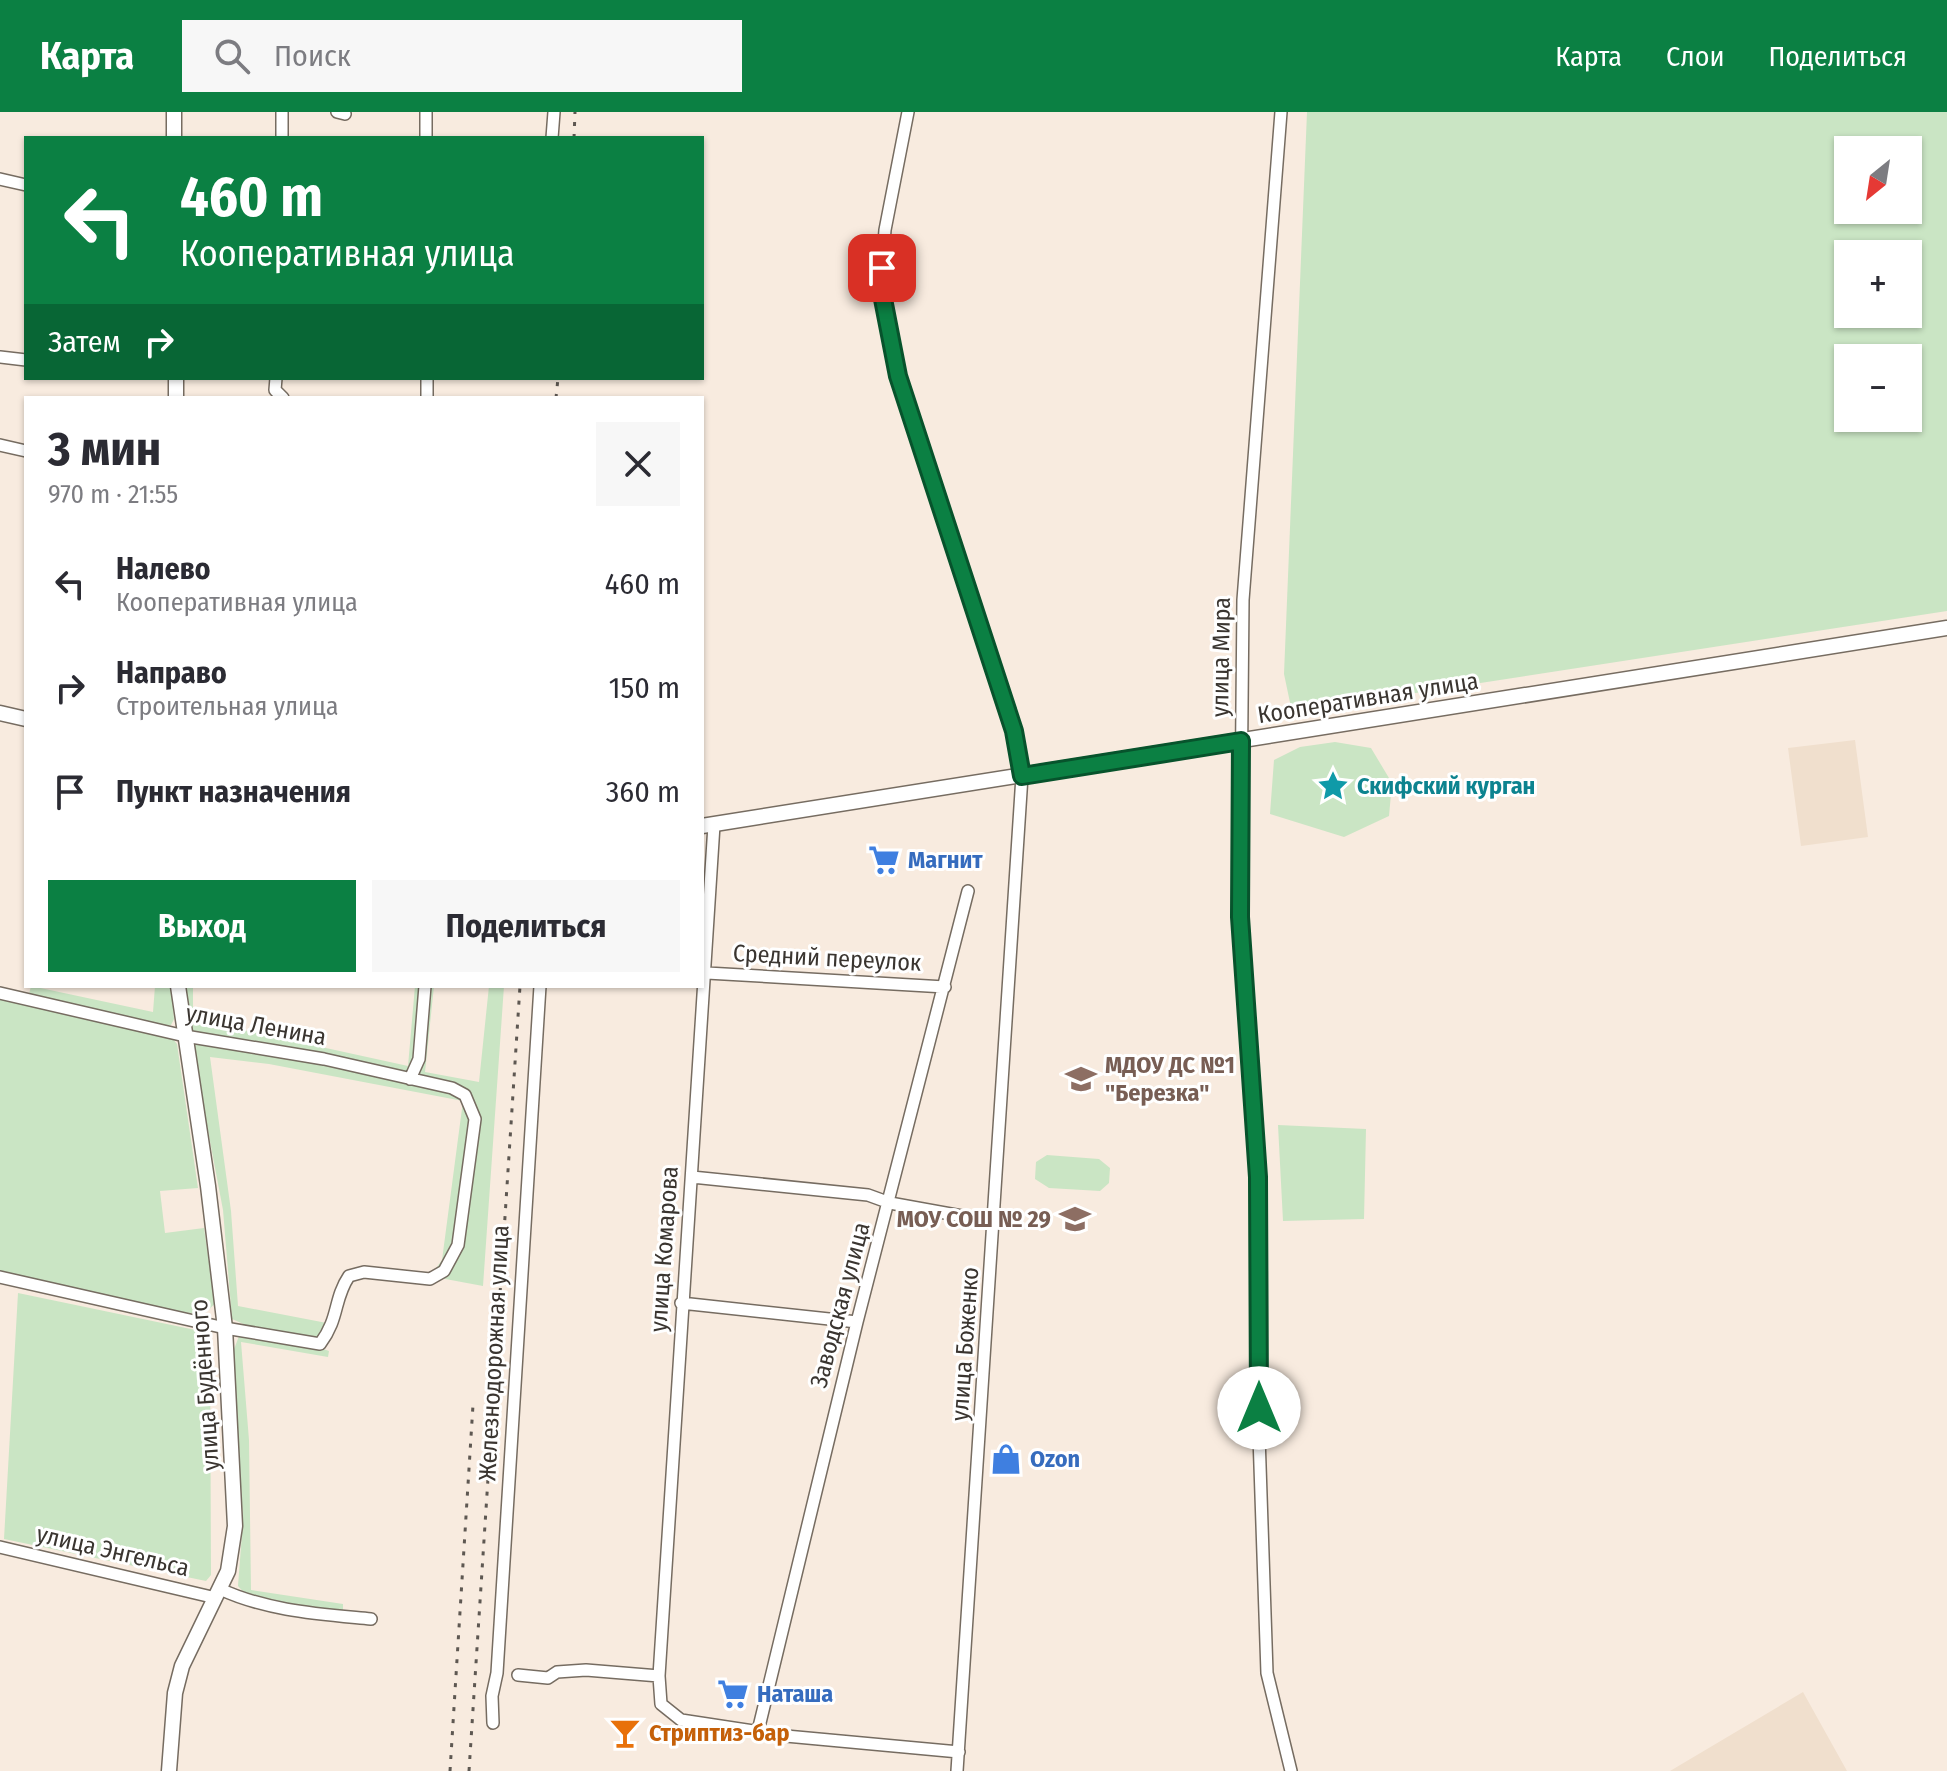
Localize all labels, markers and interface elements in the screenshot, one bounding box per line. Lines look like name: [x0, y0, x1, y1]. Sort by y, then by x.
search box: [182, 20, 742, 92]
text: Карта: [40, 33, 134, 79]
icon: search: [210, 34, 254, 78]
text: Поиск: [274, 38, 351, 74]
text: Карта: [1555, 40, 1622, 73]
text: Слои: [1666, 40, 1724, 73]
text: Поделиться: [1768, 40, 1907, 73]
north arrow: [1834, 136, 1922, 224]
map controls: [1834, 136, 1922, 432]
text: 460 m: [180, 164, 323, 231]
icon: left: [48, 168, 152, 272]
text: Кооперативная улица: [180, 232, 515, 276]
pin: [848, 234, 916, 302]
button: +: [1834, 240, 1922, 328]
icon: arrive: [860, 246, 904, 290]
icon: right: [137, 320, 181, 364]
text: Затем: [48, 324, 121, 360]
button: −: [1834, 344, 1922, 432]
text: 3 мин: [48, 420, 161, 478]
button: close: [596, 422, 680, 506]
text: 970 m · 21:55: [48, 479, 178, 510]
text: Налево: [116, 551, 211, 587]
icon: left: [48, 562, 92, 606]
text: 460 m: [605, 566, 680, 602]
text: Кооперативная улица: [116, 587, 358, 618]
street label: улица Мира: [1206, 597, 1236, 717]
text: Направо: [116, 655, 227, 691]
icon: right: [48, 666, 92, 710]
street label: Кооперативная улица: [1256, 667, 1480, 729]
text: 150 m: [609, 670, 680, 706]
text: Строительная улица: [116, 691, 339, 722]
place icon: Скифский курган: [1316, 769, 1350, 803]
icon: arrive: [48, 770, 92, 814]
place label: Скифский курган: [1357, 772, 1535, 800]
text: Пункт назначения: [116, 774, 351, 810]
text: 360 m: [606, 774, 680, 810]
supermarket icon: Магнит: [867, 843, 901, 877]
place label: Магнит: [908, 846, 983, 874]
button: Выход: [48, 880, 356, 972]
button: Поделиться: [372, 880, 680, 972]
street label: Средний переулок: [732, 939, 923, 977]
street label: улица Ленина: [184, 999, 328, 1051]
place label: МДОУ ДС №1 "Березка": [1105, 1051, 1235, 1107]
school or university icon: МДОУ ДС №1 "Березка": [1064, 1062, 1098, 1096]
street label: улица Комарова: [644, 1165, 684, 1333]
school or university icon: МОУ СОШ № 29: [1058, 1202, 1092, 1236]
place label: МОУ СОШ № 29: [897, 1205, 1051, 1233]
street label: Заводская улица: [804, 1219, 876, 1391]
street label: Железнодорожная улица: [473, 1224, 515, 1482]
street label: улица Боженко: [946, 1266, 984, 1422]
street label: улица Будённого: [185, 1298, 225, 1472]
position arrow: [1217, 1366, 1301, 1450]
shop icon: Ozon: [989, 1442, 1023, 1476]
place label: Ozon: [1030, 1445, 1080, 1473]
street label: улица Энгельса: [34, 1520, 192, 1582]
supermarket icon: Наташа: [716, 1677, 750, 1711]
place label: Наташа: [757, 1680, 833, 1708]
bar icon: Стриптиз-бар: [608, 1716, 642, 1750]
place label: Стриптиз-бар: [649, 1719, 789, 1747]

